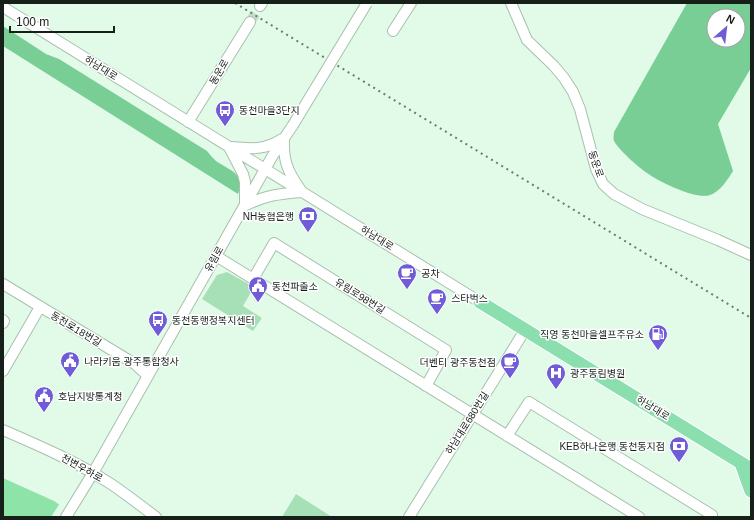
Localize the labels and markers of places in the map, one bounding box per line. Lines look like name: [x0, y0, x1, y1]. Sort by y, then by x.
bus stop icon: 동천마을3단지: [214, 99, 236, 127]
place label: 동천마을3단지: [239, 105, 300, 116]
bank icon: NH농협은행: [297, 205, 319, 233]
place label: NH농협은행: [243, 211, 294, 222]
cafe icon: 공차: [396, 262, 418, 290]
place label: 공차: [421, 268, 440, 279]
public building icon: 동천파출소: [247, 275, 269, 303]
place label: 동천파출소: [272, 281, 318, 292]
cafe icon: 스타벅스: [426, 287, 448, 315]
place label: 스타벅스: [451, 293, 488, 304]
bus stop icon: 동천동행정복지센터: [147, 309, 169, 337]
place label: 동천동행정복지센터: [172, 315, 255, 326]
fuel station icon: 직영 동천마을셀프주유소: [647, 323, 669, 351]
place label: 직영 동천마을셀프주유소: [540, 329, 644, 340]
public building icon: 나라키움 광주통합청사: [59, 350, 81, 378]
cafe icon: 더벤티 광주동천점: [499, 351, 521, 379]
place label: 나라키움 광주통합청사: [84, 356, 180, 367]
place label: 더벤티 광주동천점: [420, 357, 496, 368]
hospital icon: 광주동림병원: [545, 362, 567, 390]
place label: 광주동림병원: [570, 368, 625, 379]
public building icon: 호남지방통계청: [33, 385, 55, 413]
place label: 호남지방통계청: [58, 391, 122, 402]
bank icon: KEB하나은행 동천동지점: [668, 435, 690, 463]
place label: KEB하나은행 동천동지점: [559, 441, 665, 452]

